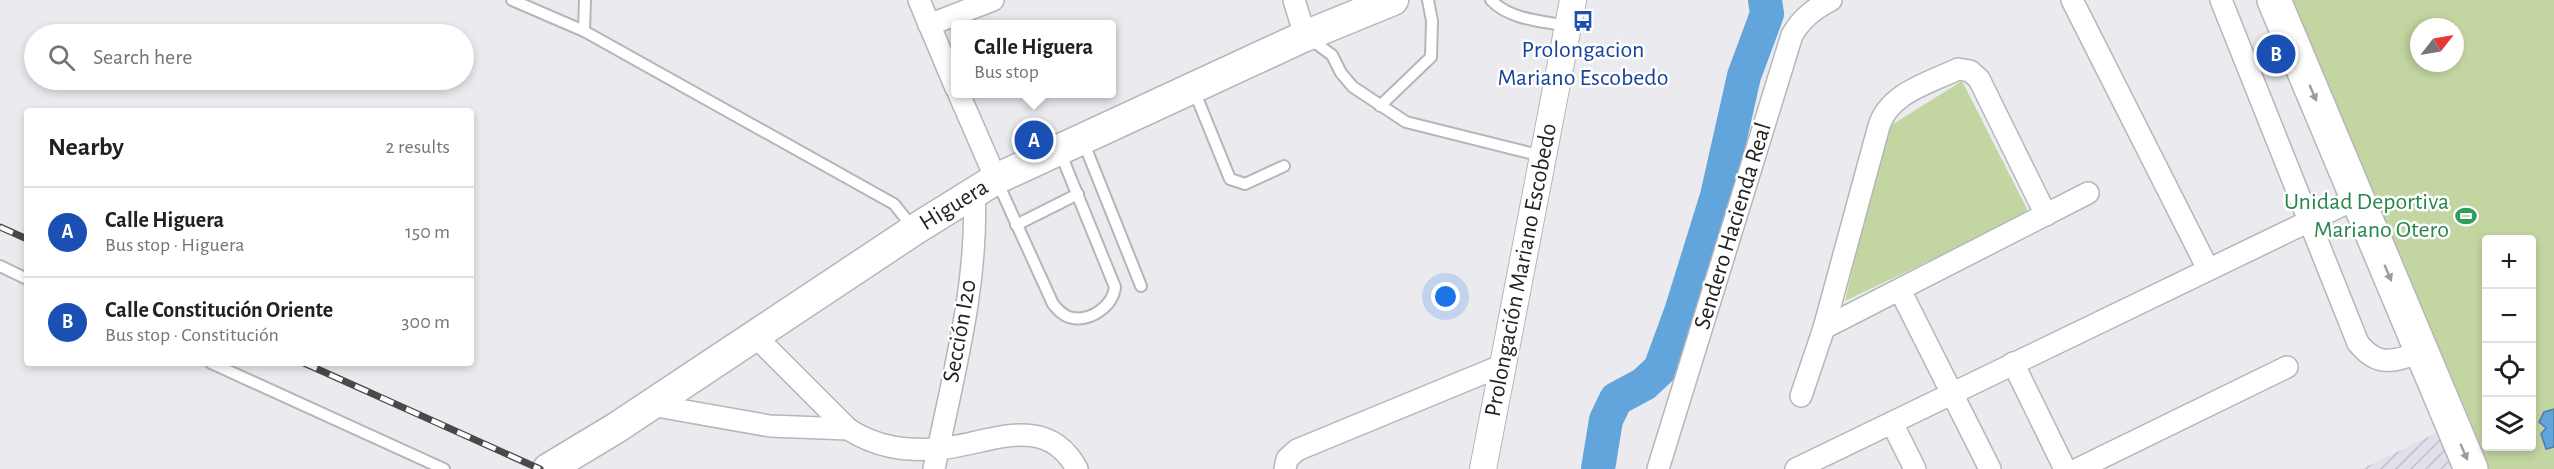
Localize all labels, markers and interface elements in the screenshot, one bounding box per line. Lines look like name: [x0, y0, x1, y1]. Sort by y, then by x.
bus stop icon: Prolongacion Mariano Escobedo: [1571, 9, 1595, 33]
north arrow: [2410, 18, 2464, 72]
popup: [951, 20, 1116, 98]
search box: [24, 24, 474, 90]
pin: B: [2256, 32, 2296, 76]
text: Calle Higuera: [974, 36, 1093, 58]
place label: Prolongacion Mariano Escobedo: [1497, 38, 1669, 90]
icon: search: [45, 41, 78, 74]
text: Search here: [93, 46, 192, 68]
text: Bus stop: [974, 62, 1039, 82]
one-way arrow: [2308, 84, 2318, 102]
pin: A: [1014, 118, 1054, 162]
street label: Sendero Hacienda Real: [1690, 120, 1776, 332]
street label: Prolongación Mariano Escobedo: [1481, 121, 1561, 419]
text: Nearby: [48, 134, 124, 160]
text: 2 results: [386, 137, 450, 157]
street label: Higuera: [916, 175, 992, 235]
place label: Unidad Deportiva Mariano Otero: [2284, 190, 2449, 242]
sports icon: Unidad Deportiva Mariano Otero: [2454, 204, 2478, 228]
text: Calle Higuera: [105, 209, 224, 231]
text: A: [62, 222, 74, 242]
text: 150 m: [405, 222, 450, 242]
text: Bus stop · Higuera: [105, 235, 244, 255]
map controls: [2482, 235, 2536, 451]
button: +: [2482, 235, 2536, 289]
one-way arrow: [2383, 264, 2393, 282]
street label: Sección I20: [939, 278, 981, 384]
your location: [1431, 282, 1460, 311]
button: −: [2482, 289, 2536, 343]
text: Calle Constitución Oriente: [105, 299, 333, 321]
text: B: [62, 312, 73, 332]
text: 300 m: [401, 312, 450, 332]
text: Bus stop · Constitución: [105, 325, 279, 345]
button: locate: [2482, 343, 2536, 397]
button: layers: [2482, 397, 2536, 451]
one-way arrow: [2459, 444, 2469, 462]

